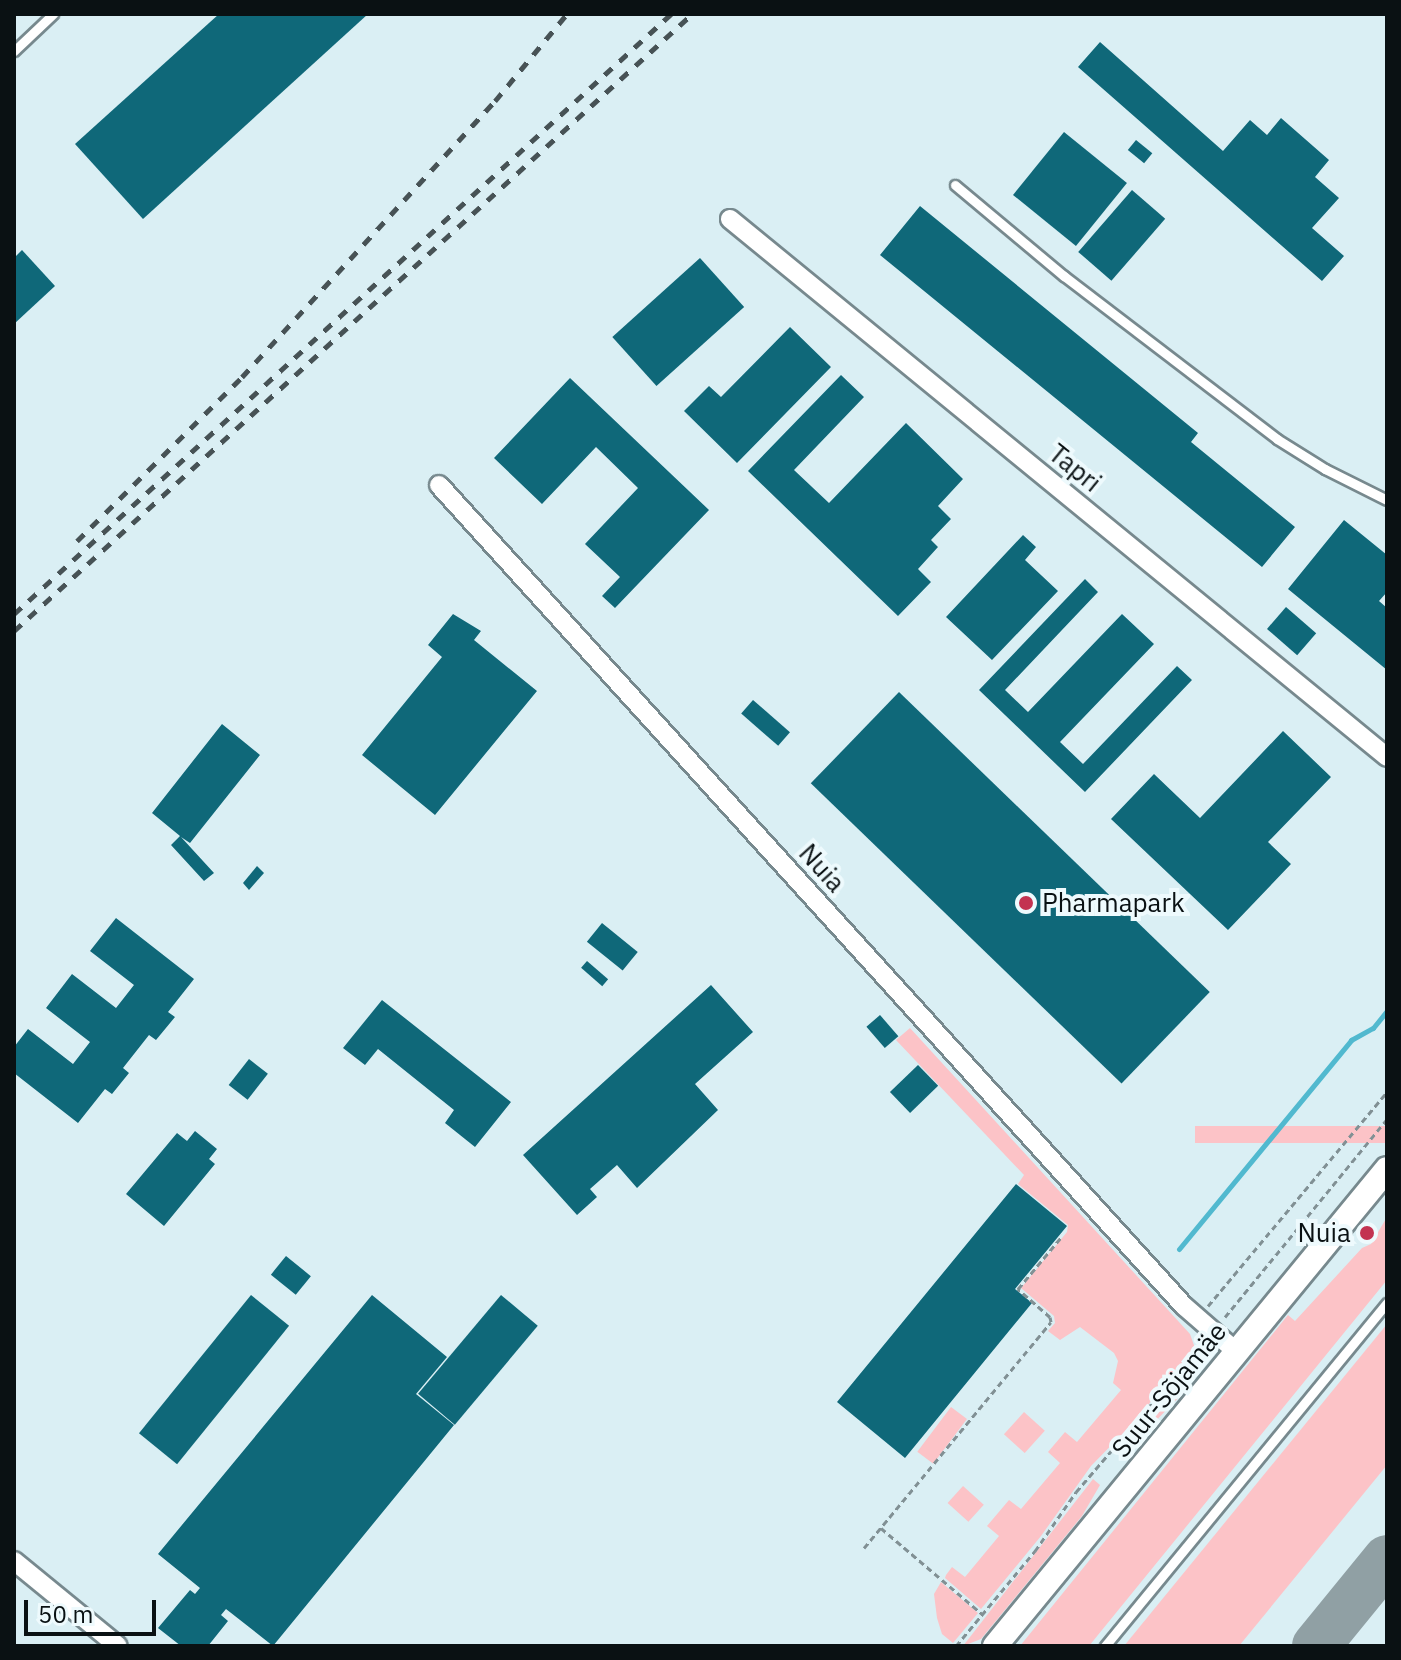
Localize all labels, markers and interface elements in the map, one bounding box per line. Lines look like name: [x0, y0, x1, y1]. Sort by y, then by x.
street label: Tapri: [1043, 438, 1107, 498]
street label: Nuia: [792, 838, 852, 898]
place label: Pharmapark: [1042, 887, 1185, 919]
marker: Pharmapark: [1017, 894, 1035, 912]
place label: Nuia: [1297, 1217, 1351, 1249]
marker: Nuia: [1358, 1224, 1376, 1242]
street label: Suur-Sõjamäe: [1105, 1316, 1233, 1464]
scale bar: [28, 1584, 160, 1634]
text: 50 m: [38, 1598, 93, 1630]

